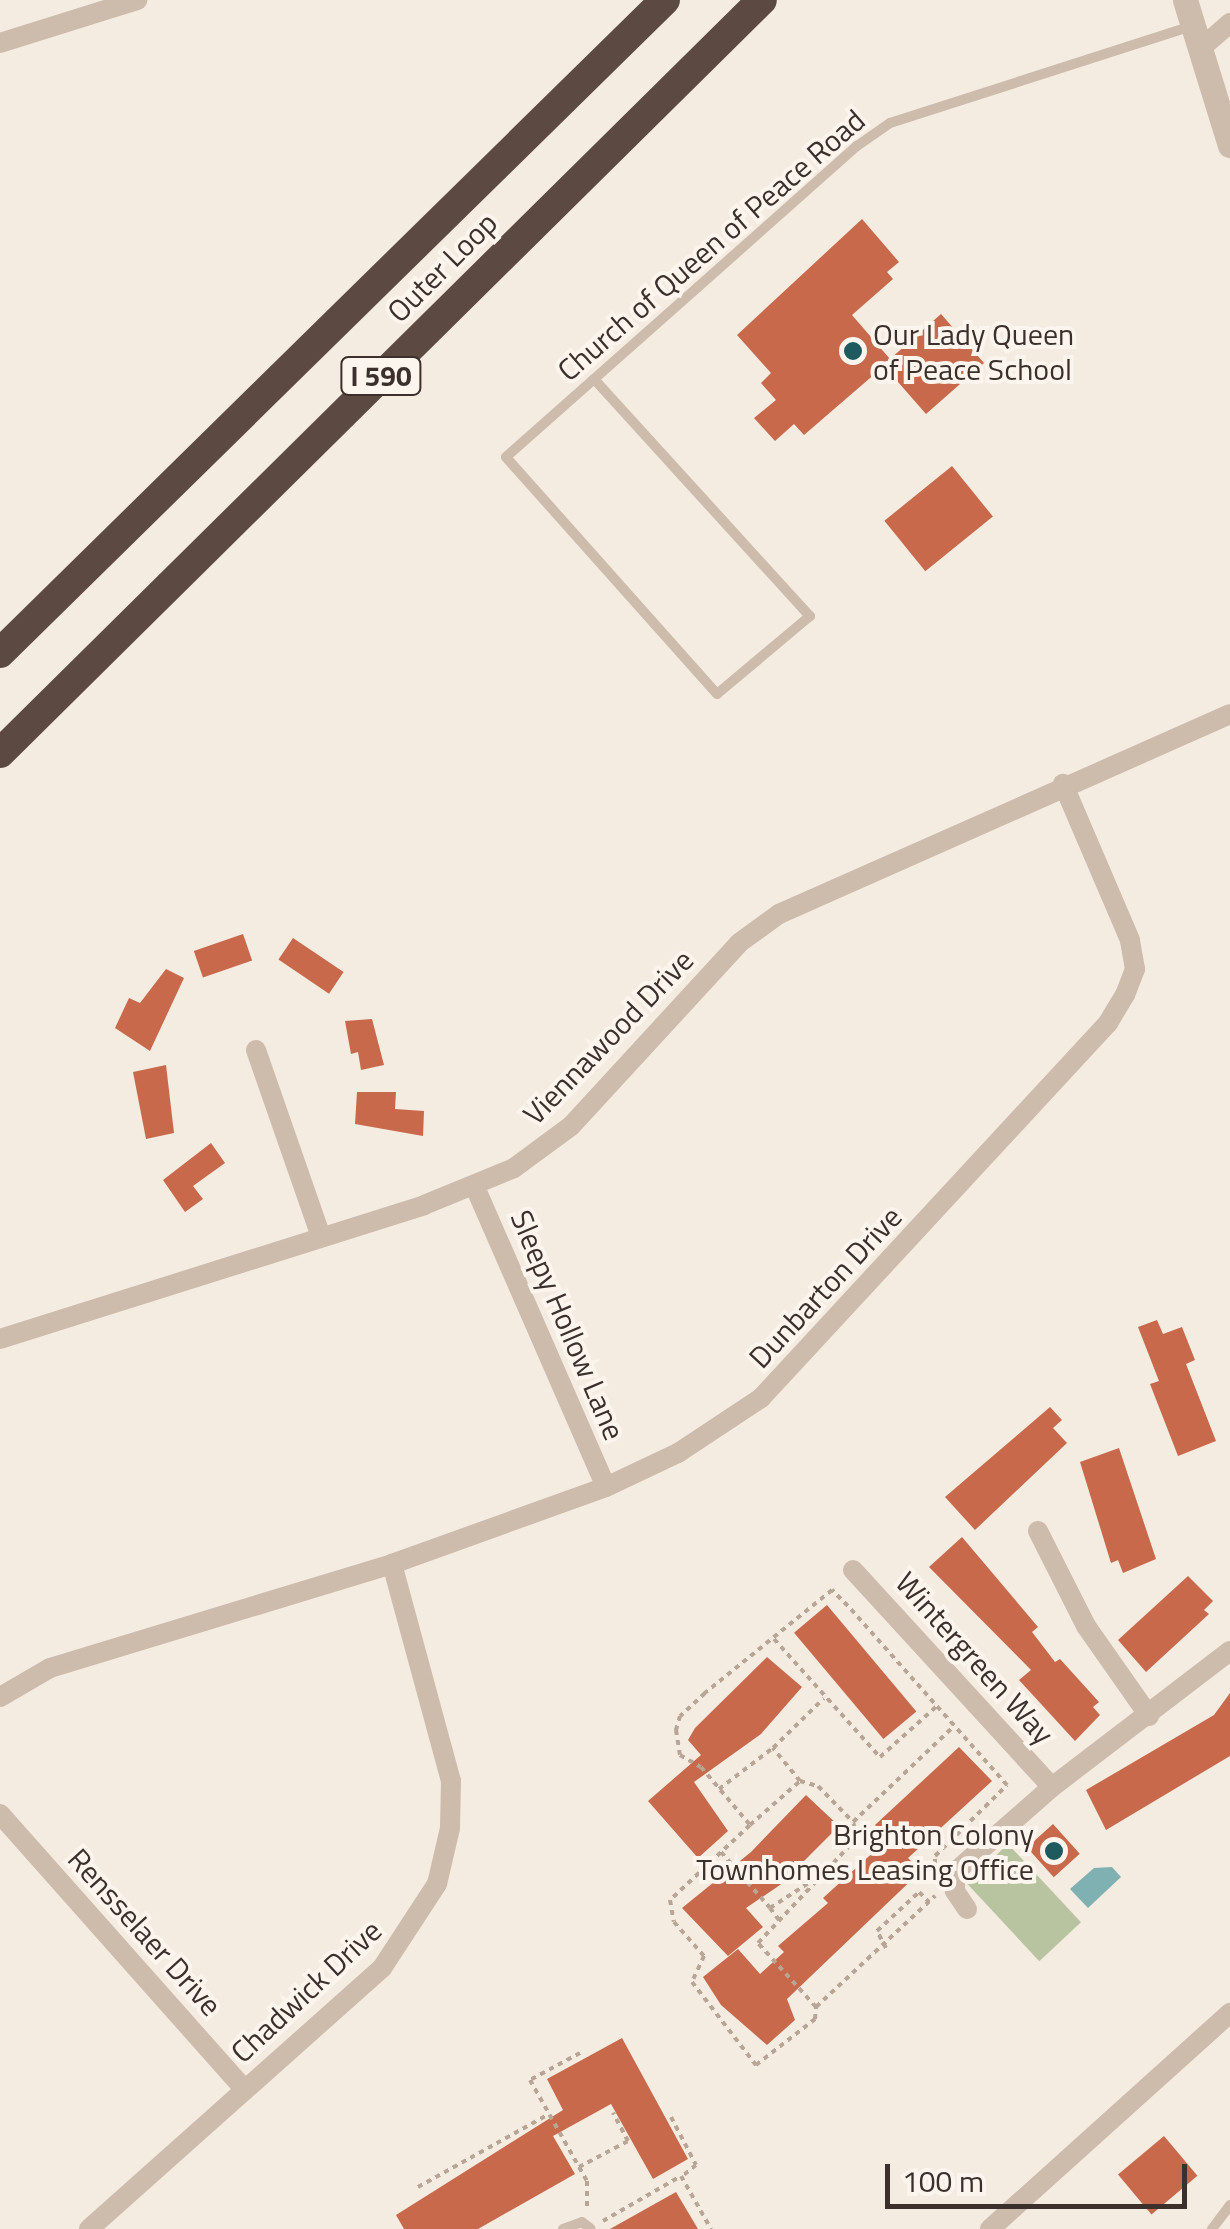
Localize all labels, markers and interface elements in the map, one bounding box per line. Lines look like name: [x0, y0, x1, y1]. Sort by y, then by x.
street label: Church of Queen of Peace Road: [550, 102, 872, 388]
street label: Outer Loop: [380, 205, 504, 329]
place label: Our Lady Queen of Peace School: [873, 316, 1074, 386]
marker: Our Lady Queen of Peace School: [842, 340, 864, 362]
road number: I 590: [338, 353, 424, 399]
street label: Viennawood Drive: [516, 942, 700, 1132]
street label: Dunbarton Drive: [741, 1199, 909, 1375]
street label: Sleepy Hollow Lane: [503, 1205, 633, 1445]
street label: Wintergreen Way: [888, 1565, 1062, 1751]
place label: Brighton Colony Townhomes Leasing Office: [696, 1816, 1034, 1886]
marker: Brighton Colony Townhomes Leasing Office: [1043, 1840, 1065, 1862]
street label: Rensselaer Drive: [61, 1841, 229, 2023]
street label: Chadwick Drive: [223, 1912, 389, 2070]
scale bar: [890, 2144, 1192, 2206]
text: 100 m: [902, 2158, 984, 2204]

